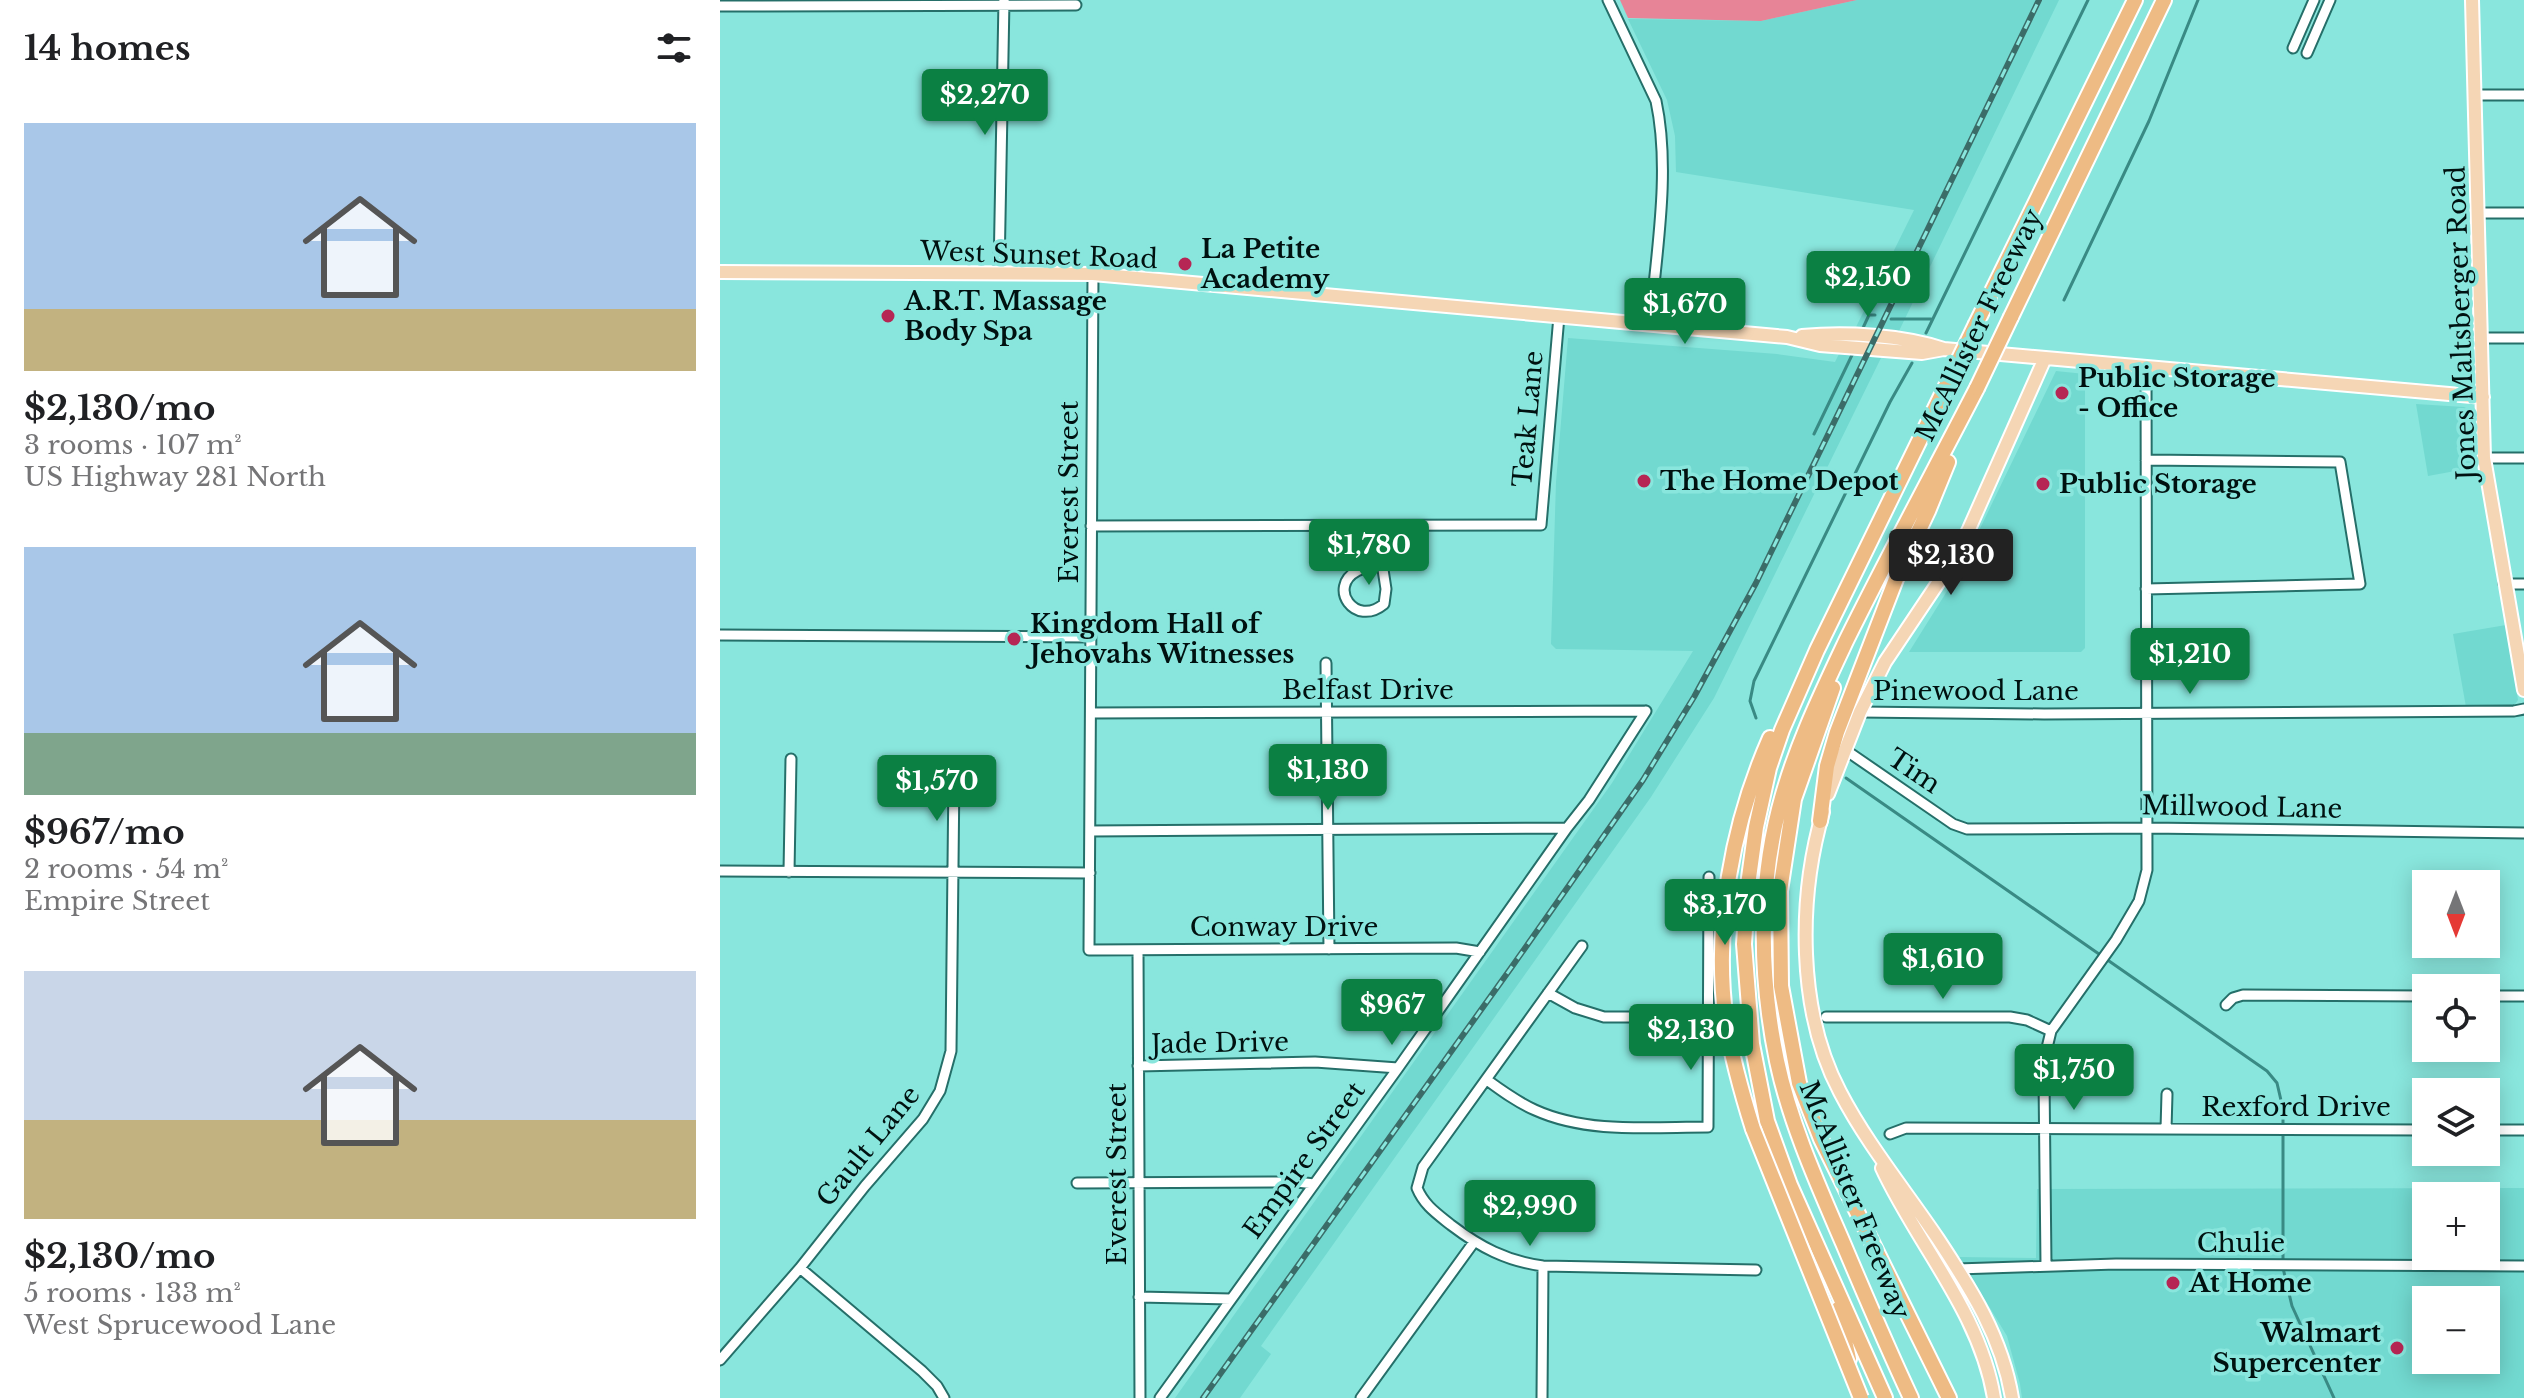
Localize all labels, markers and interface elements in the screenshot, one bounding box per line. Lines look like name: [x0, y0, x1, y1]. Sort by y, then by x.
icon: filters: [652, 26, 696, 70]
text: 14 homes: [24, 27, 191, 69]
pin: $2,270: [920, 69, 1050, 137]
text: $2,270: [940, 79, 1030, 111]
street label: Jones Maltsberger Road: [2440, 165, 2483, 484]
icon: home: [288, 175, 432, 319]
street label: McAllister Freeway: [1909, 203, 2049, 446]
place label: La Petite Academy: [1200, 233, 1330, 295]
street label: West Sunset Road: [919, 235, 1158, 275]
pin: $2,150: [1803, 251, 1933, 319]
marker: La Petite Academy: [1176, 255, 1194, 273]
text: $2,150: [1825, 261, 1911, 293]
pin: $1,670: [1620, 278, 1750, 346]
place label: A.R.T. Massage Body Spa: [903, 285, 1107, 347]
text: $1,670: [1642, 288, 1728, 320]
marker: A.R.T. Massage Body Spa: [879, 307, 897, 325]
street label: Teak Lane: [1506, 350, 1550, 488]
place label: Public Storage - Office: [2078, 362, 2276, 424]
marker: Public Storage - Office: [2053, 384, 2071, 402]
text: $2,130/mo: [24, 387, 215, 429]
street label: Everest Street: [1053, 400, 1085, 583]
text: 3 rooms · 107 m²: [24, 429, 242, 461]
text: US Highway 281 North: [24, 461, 326, 493]
place label: The Home Depot: [1660, 465, 1899, 497]
place label: Public Storage: [2059, 468, 2257, 500]
marker: The Home Depot: [1635, 472, 1653, 490]
marker: Public Storage: [2034, 475, 2052, 493]
pin: $1,780: [1304, 519, 1434, 587]
text: $1,780: [1327, 529, 1411, 561]
pin: $2,130: [1886, 529, 2016, 597]
text: $2,130: [1907, 539, 1995, 571]
icon: home: [288, 599, 432, 743]
place label: Kingdom Hall of Jehovahs Witnesses: [1025, 608, 1294, 670]
pin: $1,210: [2125, 628, 2255, 696]
marker: Kingdom Hall of Jehovahs Witnesses: [1005, 630, 1023, 648]
text: $1,210: [2149, 638, 2231, 670]
street label: Belfast Drive: [1282, 674, 1454, 706]
street label: Pinewood Lane: [1873, 675, 2079, 707]
street label: Tim: [1881, 742, 1947, 800]
pin: $1,130: [1263, 744, 1393, 812]
text: $1,130: [1287, 754, 1369, 786]
pin: $1,570: [872, 755, 1002, 823]
text: $1,570: [895, 765, 979, 797]
street label: Millwood Lane: [2141, 789, 2343, 825]
text: $967/mo: [24, 811, 185, 853]
text: 2 rooms · 54 m²: [24, 853, 228, 885]
north arrow: [2412, 870, 2500, 958]
map controls: [2412, 870, 2500, 1374]
pin: $3,170: [1660, 879, 1790, 947]
text: Empire Street: [24, 885, 210, 917]
text: $3,170: [1683, 889, 1767, 921]
street label: Conway Drive: [1190, 911, 1378, 943]
pin: $1,610: [1878, 933, 2008, 1001]
text: $1,610: [1901, 943, 1985, 975]
button: locate: [2412, 974, 2500, 1062]
pin: $967: [1345, 979, 1439, 1047]
text: $967: [1359, 989, 1425, 1021]
pin: $2,130: [1626, 1004, 1756, 1072]
text: $2,130: [1647, 1014, 1735, 1046]
icon: home: [288, 1023, 432, 1167]
street label: Jade Drive: [1148, 1026, 1289, 1060]
pin: $1,750: [2009, 1044, 2139, 1112]
text: $1,750: [2033, 1054, 2115, 1086]
street label: Empire Street: [1236, 1075, 1372, 1245]
street label: McAllister Freeway: [1793, 1076, 1918, 1324]
button: layers: [2412, 1078, 2500, 1166]
street label: Gault Lane: [810, 1079, 926, 1213]
street label: Everest Street: [1101, 1082, 1133, 1265]
street label: Rexford Drive: [2201, 1091, 2391, 1123]
pin: $2,990: [1465, 1180, 1595, 1248]
button: +: [2412, 1182, 2500, 1270]
text: $2,990: [1482, 1190, 1578, 1222]
street label: Chulie: [2197, 1227, 2285, 1259]
text: $2,130/mo: [24, 1235, 215, 1277]
place label: At Home: [2188, 1267, 2312, 1299]
marker: At Home: [2164, 1274, 2182, 1292]
text: 5 rooms · 133 m²: [24, 1277, 241, 1309]
button: −: [2412, 1286, 2500, 1374]
text: West Sprucewood Lane: [24, 1309, 336, 1341]
place label: Walmart Supercenter: [2212, 1317, 2381, 1379]
marker: Walmart Supercenter: [2388, 1339, 2406, 1357]

